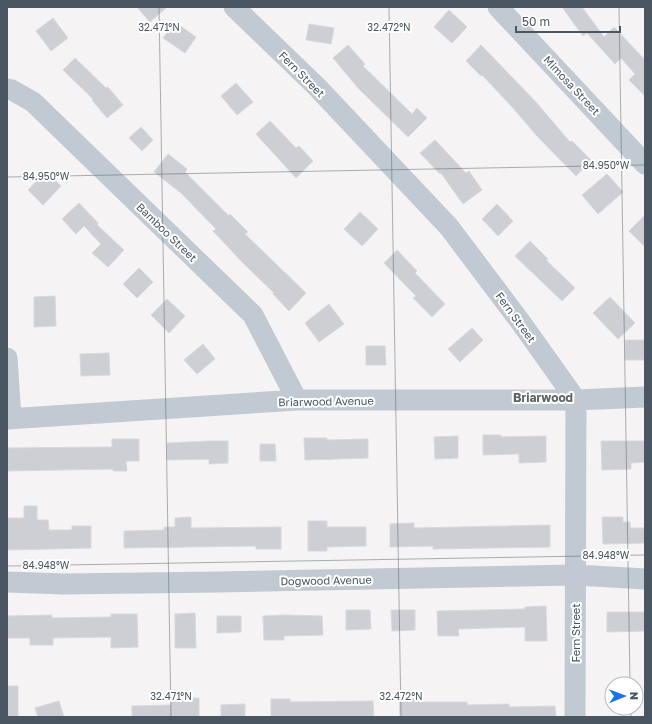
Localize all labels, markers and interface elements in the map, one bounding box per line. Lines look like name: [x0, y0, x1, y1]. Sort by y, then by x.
scale bar: [516, 8, 620, 34]
text: 50 m: [522, 14, 550, 29]
text: 32.471°N: [138, 21, 180, 33]
text: 32.472°N: [367, 21, 411, 33]
street label: Fern Street: [276, 48, 328, 100]
street label: Mimosa Street: [541, 53, 603, 117]
text: 84.950°W: [583, 159, 630, 171]
text: 84.950°W: [23, 170, 70, 182]
street label: Bamboo Street: [134, 200, 200, 264]
street label: Fern Street: [493, 289, 539, 345]
district label: Briarwood: [513, 390, 573, 405]
street label: Briarwood Avenue: [278, 394, 374, 408]
text: 84.948°W: [583, 549, 630, 561]
text: 84.948°W: [23, 559, 70, 571]
street label: Dogwood Avenue: [280, 573, 372, 587]
street label: Fern Street: [569, 603, 582, 663]
north arrow: [604, 676, 644, 716]
text: 32.471°N: [150, 690, 192, 702]
text: 32.472°N: [379, 690, 423, 702]
text: N: [628, 692, 641, 700]

